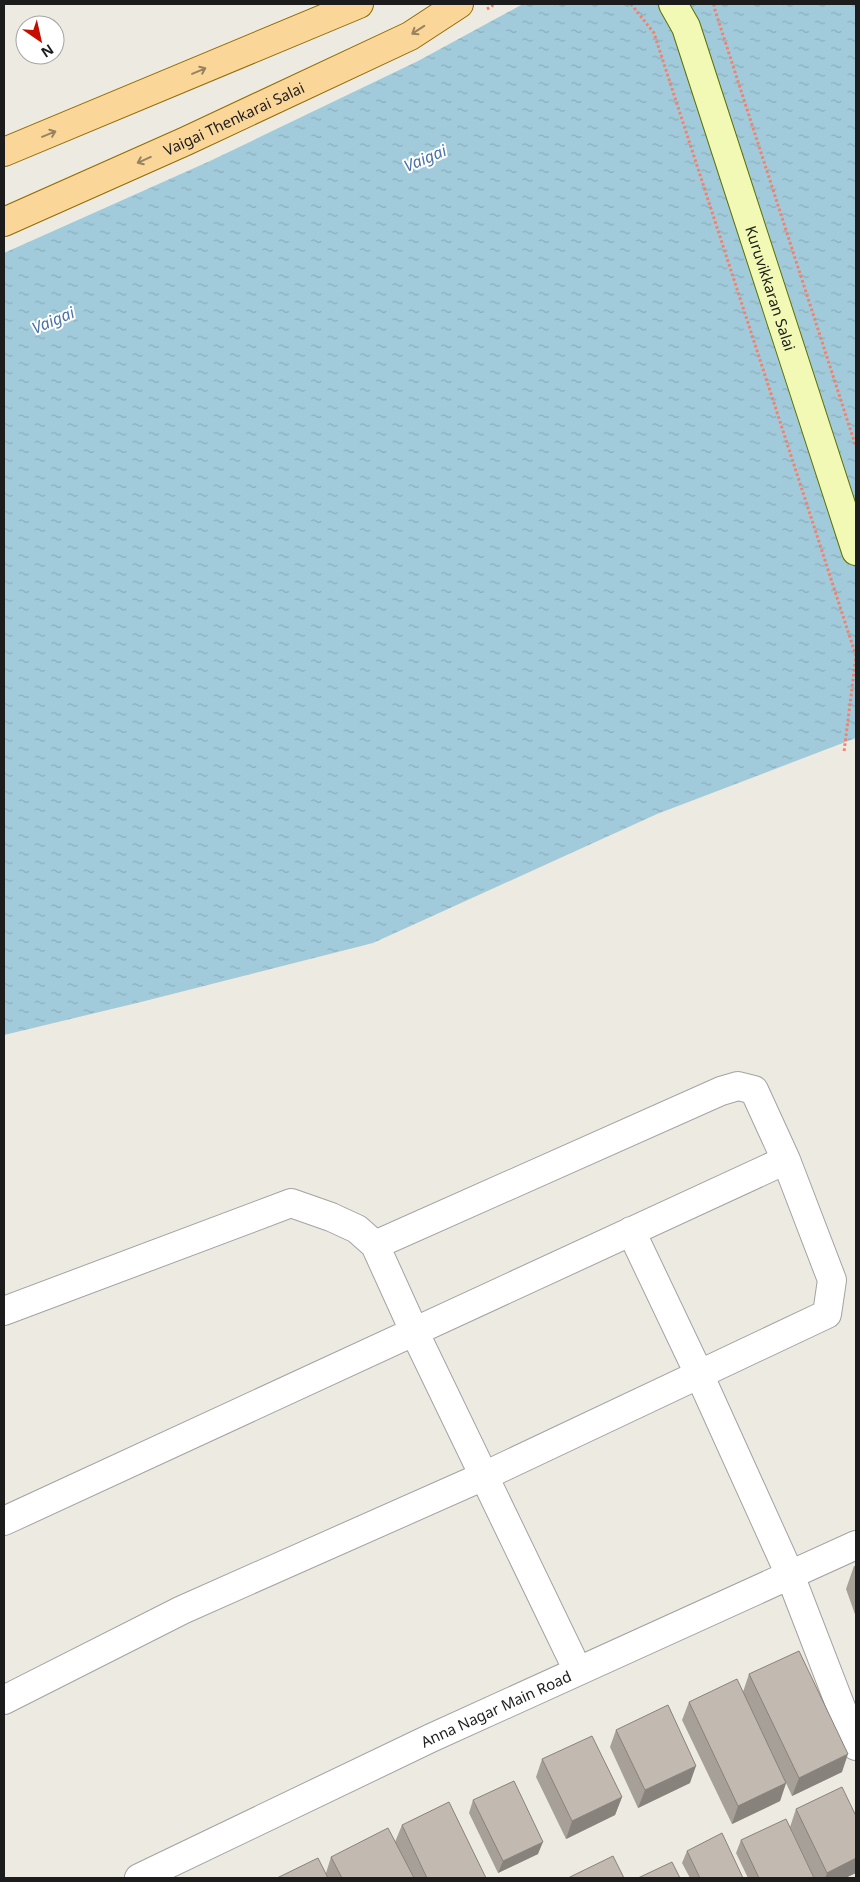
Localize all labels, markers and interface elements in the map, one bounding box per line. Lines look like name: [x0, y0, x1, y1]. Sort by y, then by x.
north arrow: [15, 15, 65, 65]
one-way arrow: [411, 26, 425, 36]
text: N: [38, 40, 58, 62]
one-way arrow: [191, 66, 206, 75]
street label: Vaigai Thenkarai Salai: [160, 77, 307, 160]
one-way arrow: [41, 128, 56, 138]
water label: Vaigai: [400, 139, 450, 177]
one-way arrow: [137, 155, 152, 165]
street label: Kuruvikkaran Salai: [741, 223, 800, 353]
water label: Vaigai: [28, 301, 78, 339]
street label: Anna Nagar Main Road: [417, 1666, 574, 1752]

